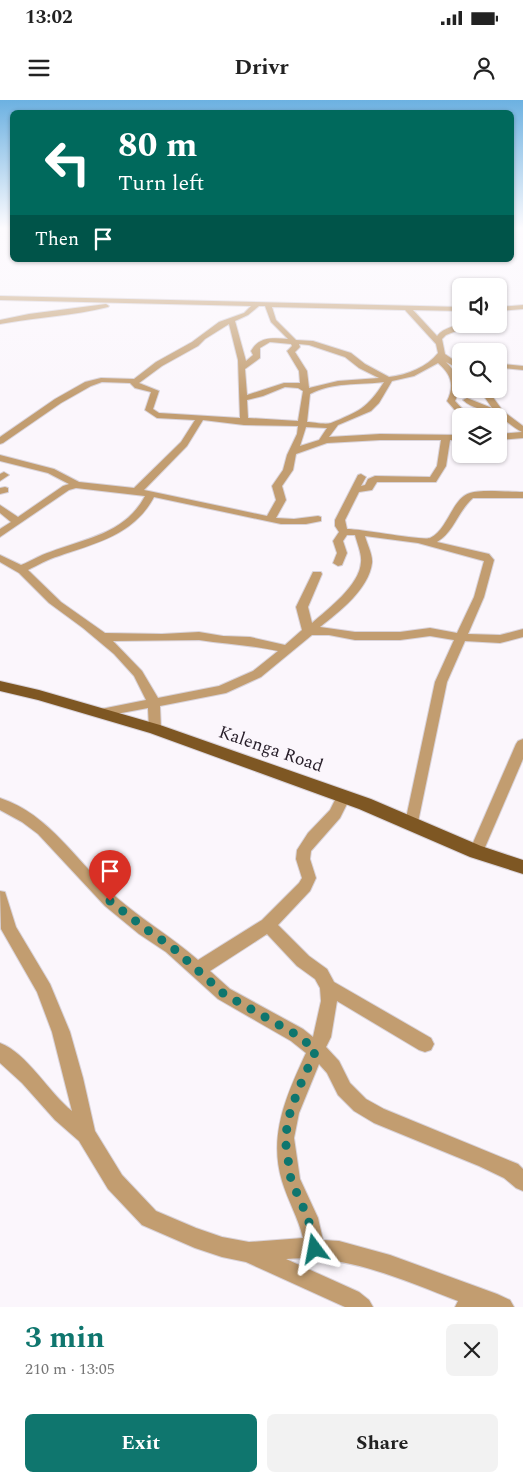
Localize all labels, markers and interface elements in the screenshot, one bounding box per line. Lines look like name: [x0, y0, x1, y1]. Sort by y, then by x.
text: 13:02: [25, 3, 73, 32]
text: Drivr: [234, 51, 289, 84]
icon: menu: [25, 54, 53, 82]
icon: person: [470, 54, 498, 82]
text: 80 m: [118, 119, 198, 172]
icon: left: [35, 130, 100, 195]
text: Turn left: [118, 167, 204, 200]
text: Then: [35, 225, 79, 254]
icon: arrive: [89, 225, 117, 253]
map controls: [452, 278, 507, 463]
button: sound: [452, 278, 507, 333]
button: search: [452, 343, 507, 398]
button: layers: [452, 408, 507, 463]
street label: Kalenga Road: [215, 718, 327, 780]
pin: [89, 850, 131, 901]
icon: arrive: [96, 857, 124, 885]
position arrow: [288, 1222, 340, 1274]
text: 3 min: [25, 1315, 105, 1361]
button: close: [446, 1324, 498, 1376]
text: 210 m · 13:05: [25, 1357, 115, 1381]
button: Exit: [25, 1414, 257, 1472]
button: Share: [267, 1414, 498, 1472]

